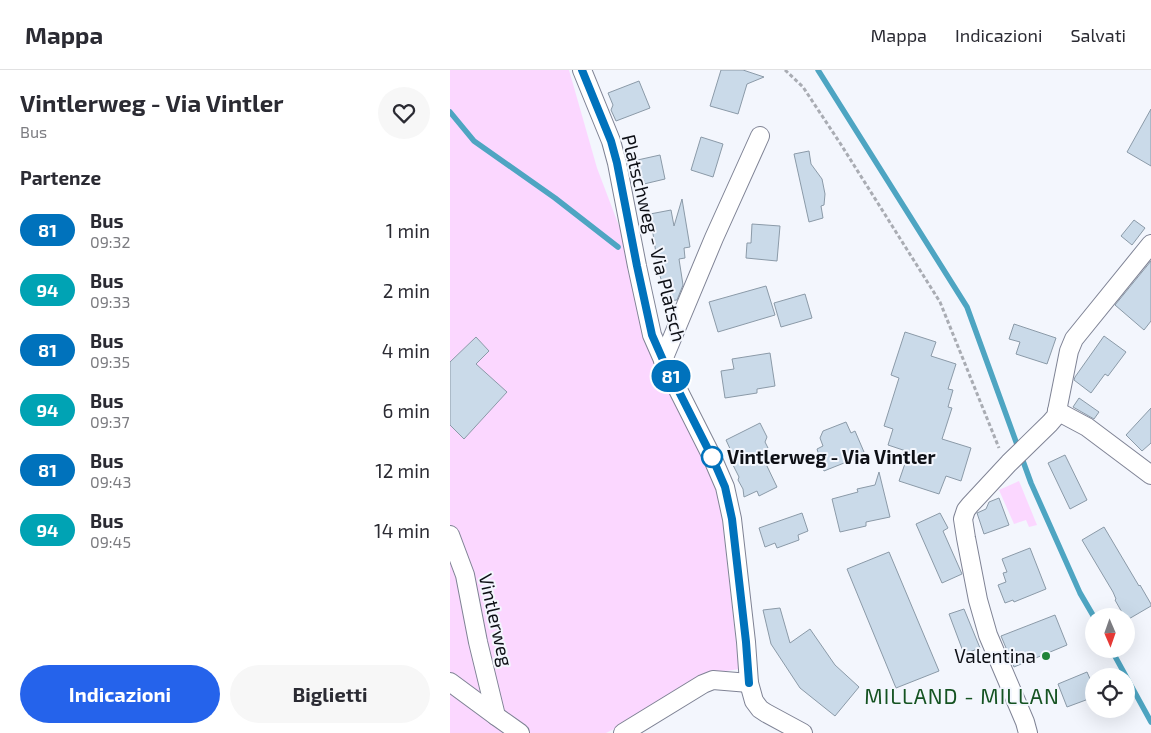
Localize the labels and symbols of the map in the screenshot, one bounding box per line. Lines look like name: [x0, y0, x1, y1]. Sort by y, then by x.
street label: Platschweg - Via Platsch: [618, 132, 691, 344]
line badge: 81: [648, 360, 694, 392]
place label: Vintlerweg - Via Vintler: [727, 445, 936, 468]
marker: Vintlerweg - Via Vintler: [701, 446, 723, 468]
street label: Vintlerweg: [475, 571, 518, 669]
north arrow: [1085, 608, 1135, 658]
place label: Valentina: [954, 644, 1036, 667]
marker: Valentina: [1040, 650, 1052, 662]
district label: MILLAND - MILLAN: [864, 683, 1060, 708]

